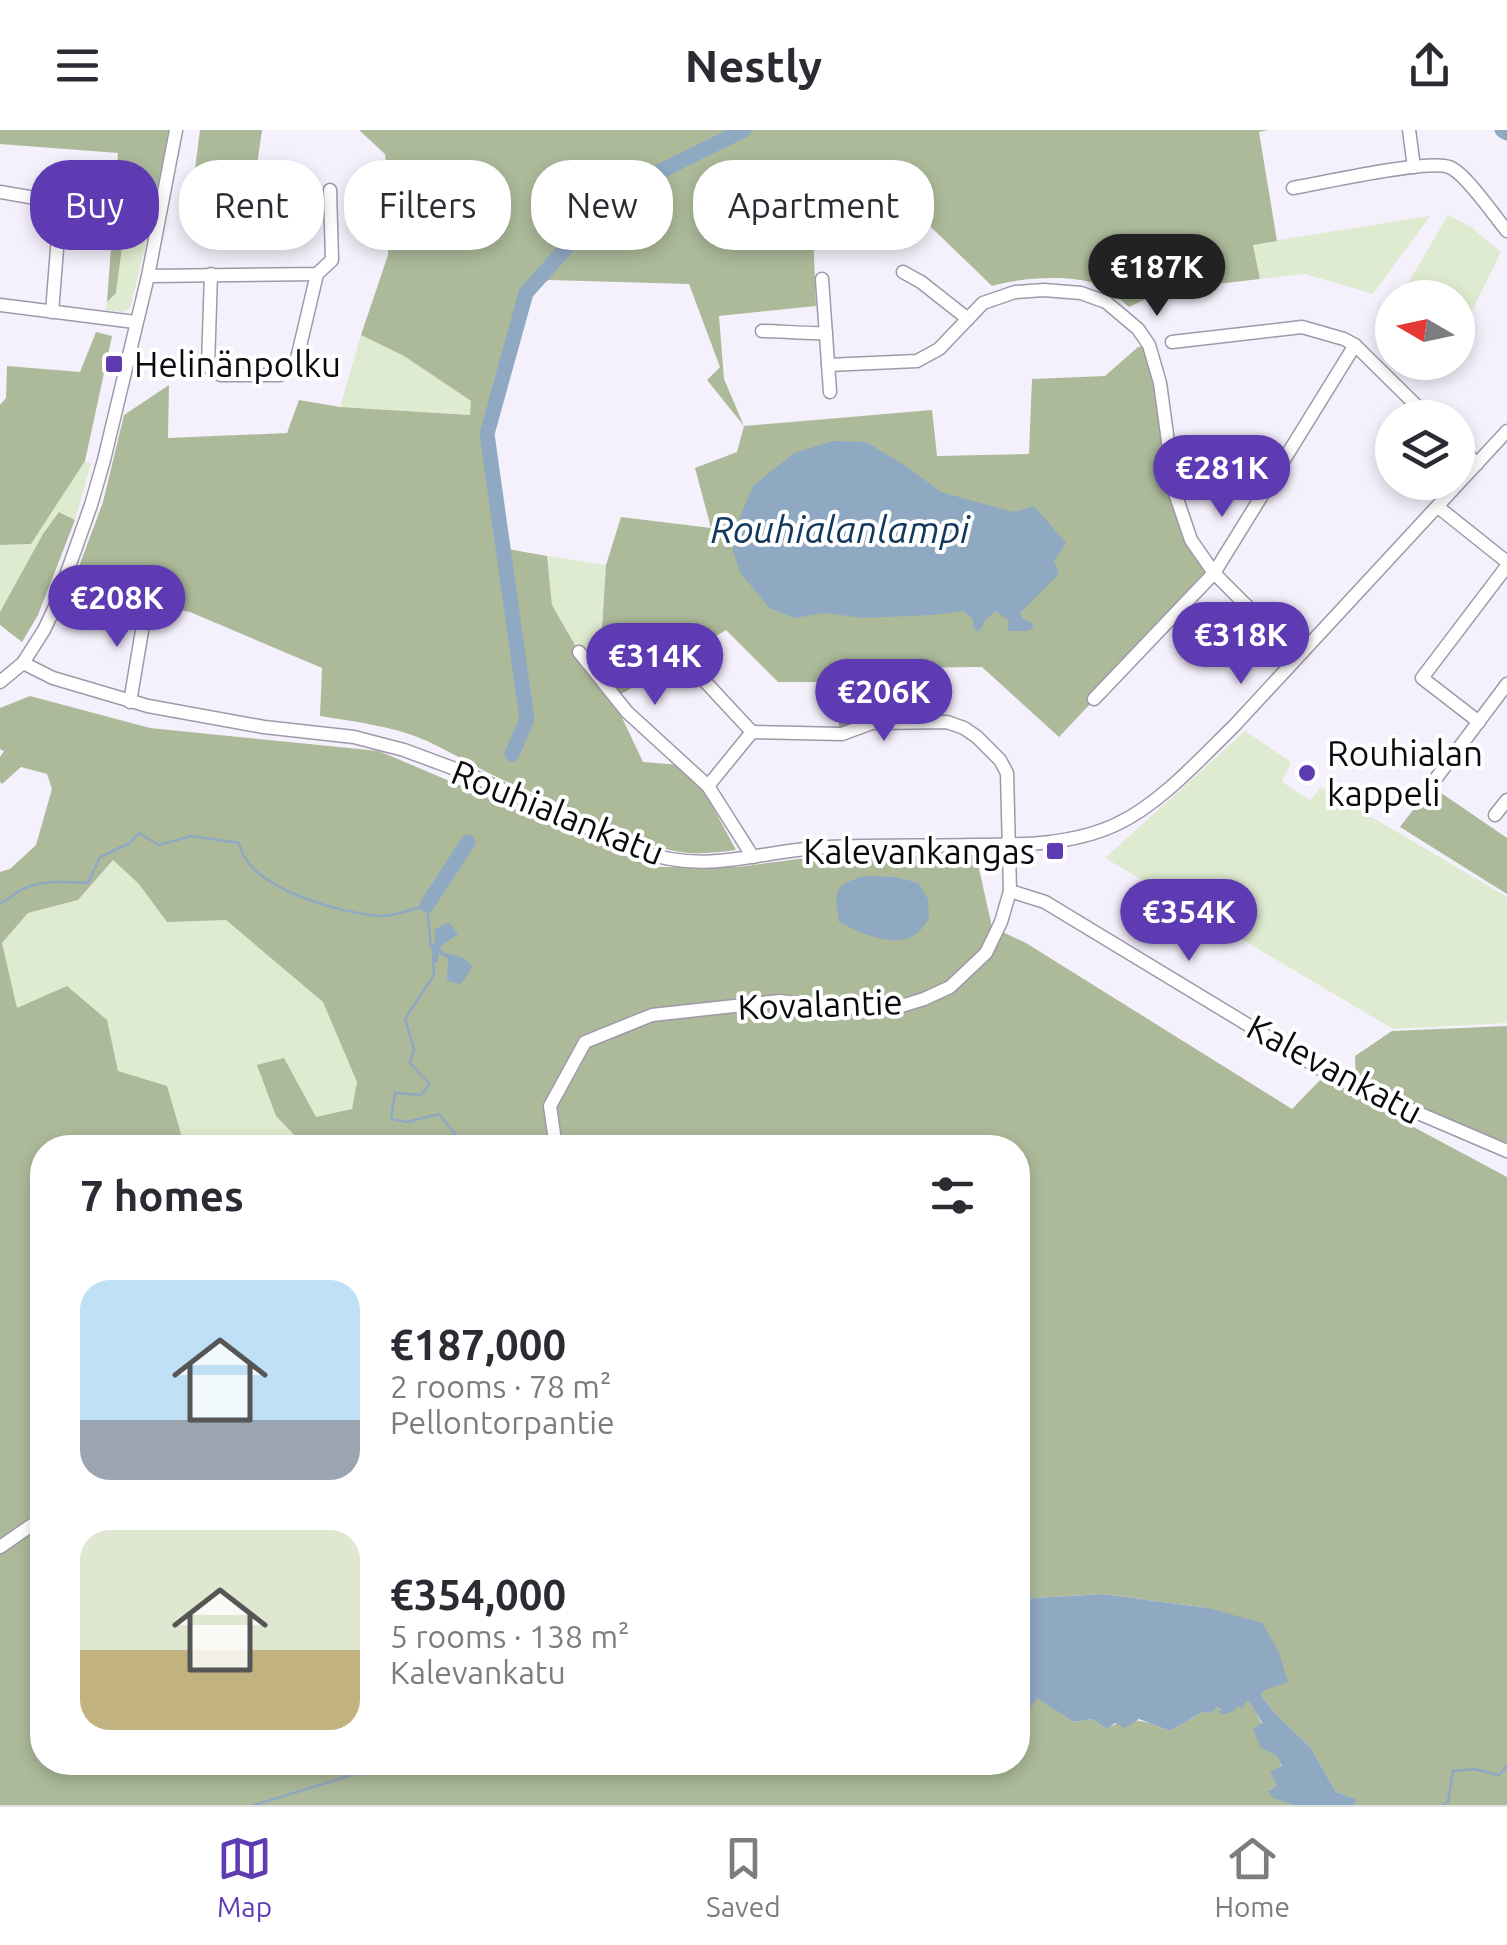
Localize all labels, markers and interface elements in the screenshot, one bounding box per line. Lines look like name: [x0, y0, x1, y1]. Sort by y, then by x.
icon: menu: [50, 38, 105, 93]
icon: share: [1402, 38, 1457, 93]
text: Nestly: [685, 40, 822, 91]
chip: Buy: [30, 160, 159, 250]
chip: Rent: [179, 160, 324, 250]
chip: Filters: [344, 160, 511, 250]
chip: New: [531, 160, 673, 250]
chip: Apartment: [693, 160, 934, 250]
pin: €187K: [1087, 234, 1227, 319]
text: €187K: [1110, 248, 1204, 284]
north arrow: [1375, 280, 1475, 380]
map controls: [1375, 280, 1475, 500]
place label: Helinänpolku: [134, 344, 341, 384]
marker: Helinänpolku: [103, 353, 125, 375]
button: layers: [1375, 400, 1475, 500]
pin: €281K: [1152, 435, 1292, 520]
text: €281K: [1175, 449, 1269, 485]
water label: Rouhialanlampi: [710, 508, 971, 550]
pin: €208K: [47, 565, 187, 650]
text: €208K: [70, 579, 164, 615]
pin: €318K: [1171, 602, 1311, 687]
text: €318K: [1194, 616, 1288, 652]
pin: €314K: [585, 623, 725, 708]
text: €314K: [608, 637, 702, 673]
pin: €206K: [814, 659, 954, 744]
text: €206K: [837, 673, 931, 709]
place label: Rouhialan kappeli: [1327, 733, 1483, 813]
street label: Rouhialankatu: [446, 751, 670, 873]
marker: Rouhialan kappeli: [1296, 762, 1318, 784]
place label: Kalevankangas: [803, 831, 1035, 871]
marker: Kalevankangas: [1044, 840, 1066, 862]
pin: €354K: [1119, 879, 1259, 964]
text: €354K: [1142, 893, 1236, 929]
street label: Kovalantie: [737, 981, 903, 1027]
street label: Kalevankatu: [1241, 1006, 1429, 1132]
icon: filters: [925, 1168, 980, 1223]
text: 7 homes: [80, 1172, 244, 1219]
icon: home: [160, 1320, 280, 1440]
text: €187,000: [390, 1321, 566, 1368]
text: 2 rooms · 78 m²: [390, 1368, 611, 1404]
text: Pellontorpantie: [390, 1404, 615, 1440]
icon: home: [160, 1570, 280, 1690]
text: €354,000: [390, 1571, 566, 1618]
text: 5 rooms · 138 m²: [390, 1618, 630, 1654]
text: Kalevankatu: [390, 1654, 566, 1690]
tab: Map: [217, 1831, 272, 1922]
tab: Saved: [706, 1831, 781, 1922]
tab: Home: [1214, 1831, 1290, 1922]

